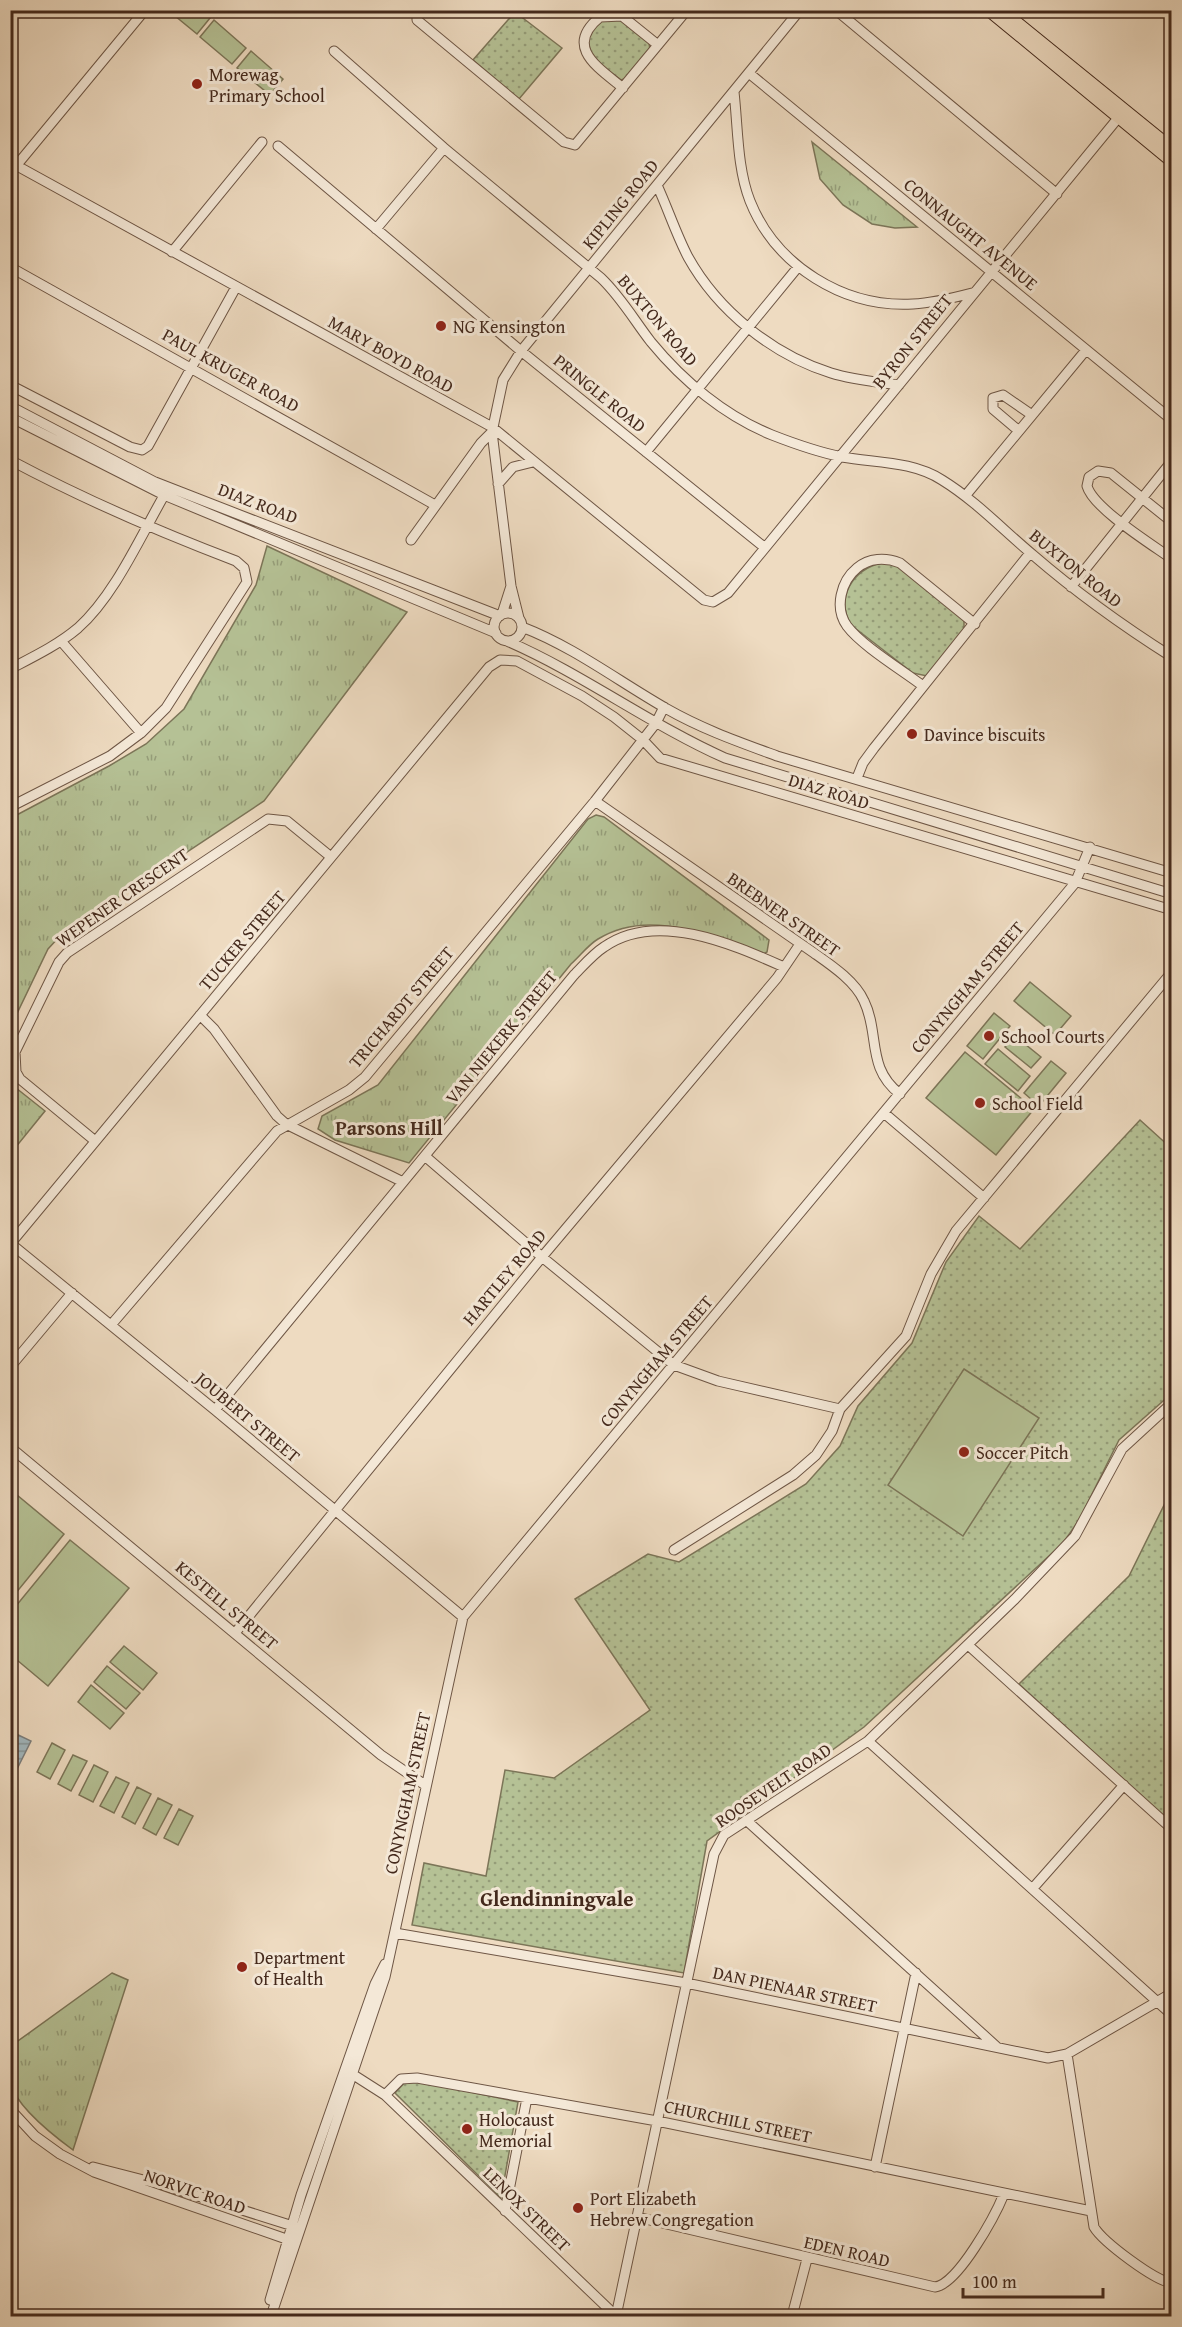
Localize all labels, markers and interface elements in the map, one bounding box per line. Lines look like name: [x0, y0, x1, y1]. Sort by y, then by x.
place label: Morewag Primary School: [209, 61, 325, 109]
marker: Morewag Primary School: [190, 77, 204, 91]
street label: KIPLING ROAD: [575, 153, 665, 255]
street label: CONNAUGHT AVENUE: [898, 171, 1044, 297]
street label: BUXTON ROAD: [611, 268, 705, 372]
street label: BYRON STREET: [865, 288, 959, 394]
street label: MARY BOYD ROAD: [323, 308, 459, 400]
place label: NG Kensington: [453, 313, 565, 340]
marker: NG Kensington: [434, 319, 448, 333]
street label: PAUL KRUGER ROAD: [158, 321, 304, 419]
street label: PRINGLE ROAD: [548, 347, 652, 439]
street label: DIAZ ROAD: [214, 475, 302, 531]
street label: BUXTON ROAD: [1024, 522, 1128, 614]
place label: Davince biscuits: [924, 721, 1045, 748]
marker: Davince biscuits: [905, 727, 919, 741]
street label: DIAZ ROAD: [785, 766, 873, 816]
street label: WEPENER CRESCENT: [50, 841, 194, 953]
street label: BREBNER STREET: [722, 865, 846, 963]
street label: TUCKER STREET: [192, 884, 292, 996]
street label: CONYNGHAM STREET: [904, 915, 1030, 1059]
street label: TRICHARDT STREET: [342, 940, 460, 1074]
street label: VAN NIEKERK STREET: [438, 964, 564, 1110]
place label: School Courts: [1001, 1023, 1105, 1050]
marker: School Courts: [982, 1029, 996, 1043]
place label: School Field: [992, 1090, 1083, 1117]
marker: School Field: [973, 1096, 987, 1110]
district label: Parsons Hill: [335, 1113, 443, 1142]
street label: HARTLEY ROAD: [456, 1223, 552, 1331]
street label: CONYNGHAM STREET: [593, 1289, 719, 1433]
street label: JOUBERT STREET: [188, 1364, 306, 1469]
place label: Soccer Pitch: [976, 1439, 1069, 1466]
marker: Soccer Pitch: [957, 1445, 971, 1459]
street label: KESTELL STREET: [170, 1554, 284, 1656]
street label: CONYNGHAM STREET: [377, 1710, 437, 1876]
street label: ROOSEVELT ROAD: [709, 1736, 837, 1834]
district label: Glendinningvale: [480, 1883, 634, 1914]
place label: Department of Health: [254, 1944, 346, 1992]
street label: DAN PIENAAR STREET: [711, 1958, 879, 2020]
marker: Department of Health: [235, 1960, 249, 1974]
street label: CHURCHILL STREET: [662, 2092, 814, 2150]
place label: Holocaust Memorial: [479, 2106, 555, 2154]
marker: Holocaust Memorial: [460, 2122, 474, 2136]
street label: LENOX STREET: [477, 2160, 577, 2258]
street label: NORVIC ROAD: [140, 2161, 250, 2221]
place label: Port Elizabeth Hebrew Congregation: [590, 2185, 754, 2233]
marker: Port Elizabeth Hebrew Congregation: [571, 2201, 585, 2215]
street label: EDEN ROAD: [801, 2228, 893, 2274]
scale bar: [963, 2261, 1102, 2299]
text: 100 m: [972, 2268, 1017, 2295]

